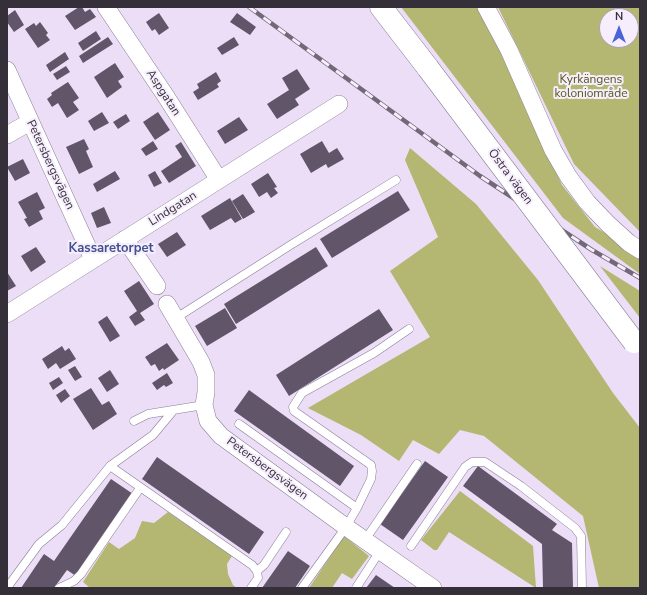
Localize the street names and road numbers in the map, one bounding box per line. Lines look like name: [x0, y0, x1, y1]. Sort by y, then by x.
street label: Aspgatan: [143, 67, 183, 119]
street label: Petersbergsvägen: [23, 118, 77, 212]
street label: Östra vägen: [485, 147, 535, 207]
street label: Lindgatan: [146, 189, 200, 229]
street label: Petersbergsvägen: [223, 435, 311, 503]

